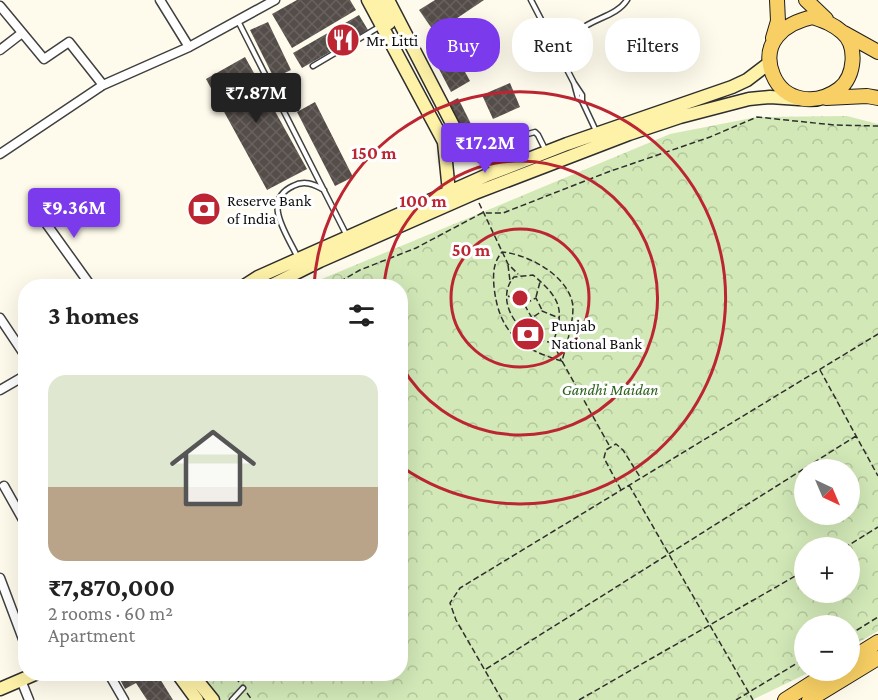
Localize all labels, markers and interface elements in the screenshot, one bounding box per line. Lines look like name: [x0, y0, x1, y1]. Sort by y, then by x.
chip: Buy: [426, 18, 500, 72]
chip: Rent: [512, 18, 593, 72]
chip: Filters: [605, 18, 700, 72]
restaurant icon: Mr. Litti: [325, 22, 361, 58]
place label: Mr. Litti: [366, 32, 418, 49]
pin: ₹7.87M: [207, 73, 305, 124]
text: ₹7.87M: [225, 81, 287, 103]
pin: ₹17.2M: [436, 123, 534, 174]
text: ₹17.2M: [455, 131, 515, 153]
text: 150 m: [351, 143, 397, 163]
pin: ₹9.36M: [25, 188, 123, 239]
bank icon: Reserve Bank of India: [186, 191, 222, 227]
text: 100 m: [399, 191, 447, 211]
place label: Reserve Bank of India: [227, 192, 312, 227]
text: ₹9.36M: [42, 196, 106, 218]
text: 50 m: [452, 240, 491, 260]
centre of rings: [510, 288, 530, 308]
icon: filters: [345, 299, 378, 332]
text: 3 homes: [48, 301, 139, 330]
bank icon: Punjab National Bank: [510, 316, 546, 352]
place label: Punjab National Bank: [551, 317, 642, 352]
park label: Gandhi Maidan: [562, 381, 658, 398]
icon: home: [159, 414, 267, 522]
north arrow: [794, 459, 860, 525]
map controls: [794, 459, 860, 681]
button: +: [794, 537, 860, 603]
text: ₹7,870,000: [48, 573, 175, 602]
text: 2 rooms · 60 m²: [48, 602, 173, 624]
button: −: [794, 615, 860, 681]
text: Apartment: [48, 624, 135, 646]

